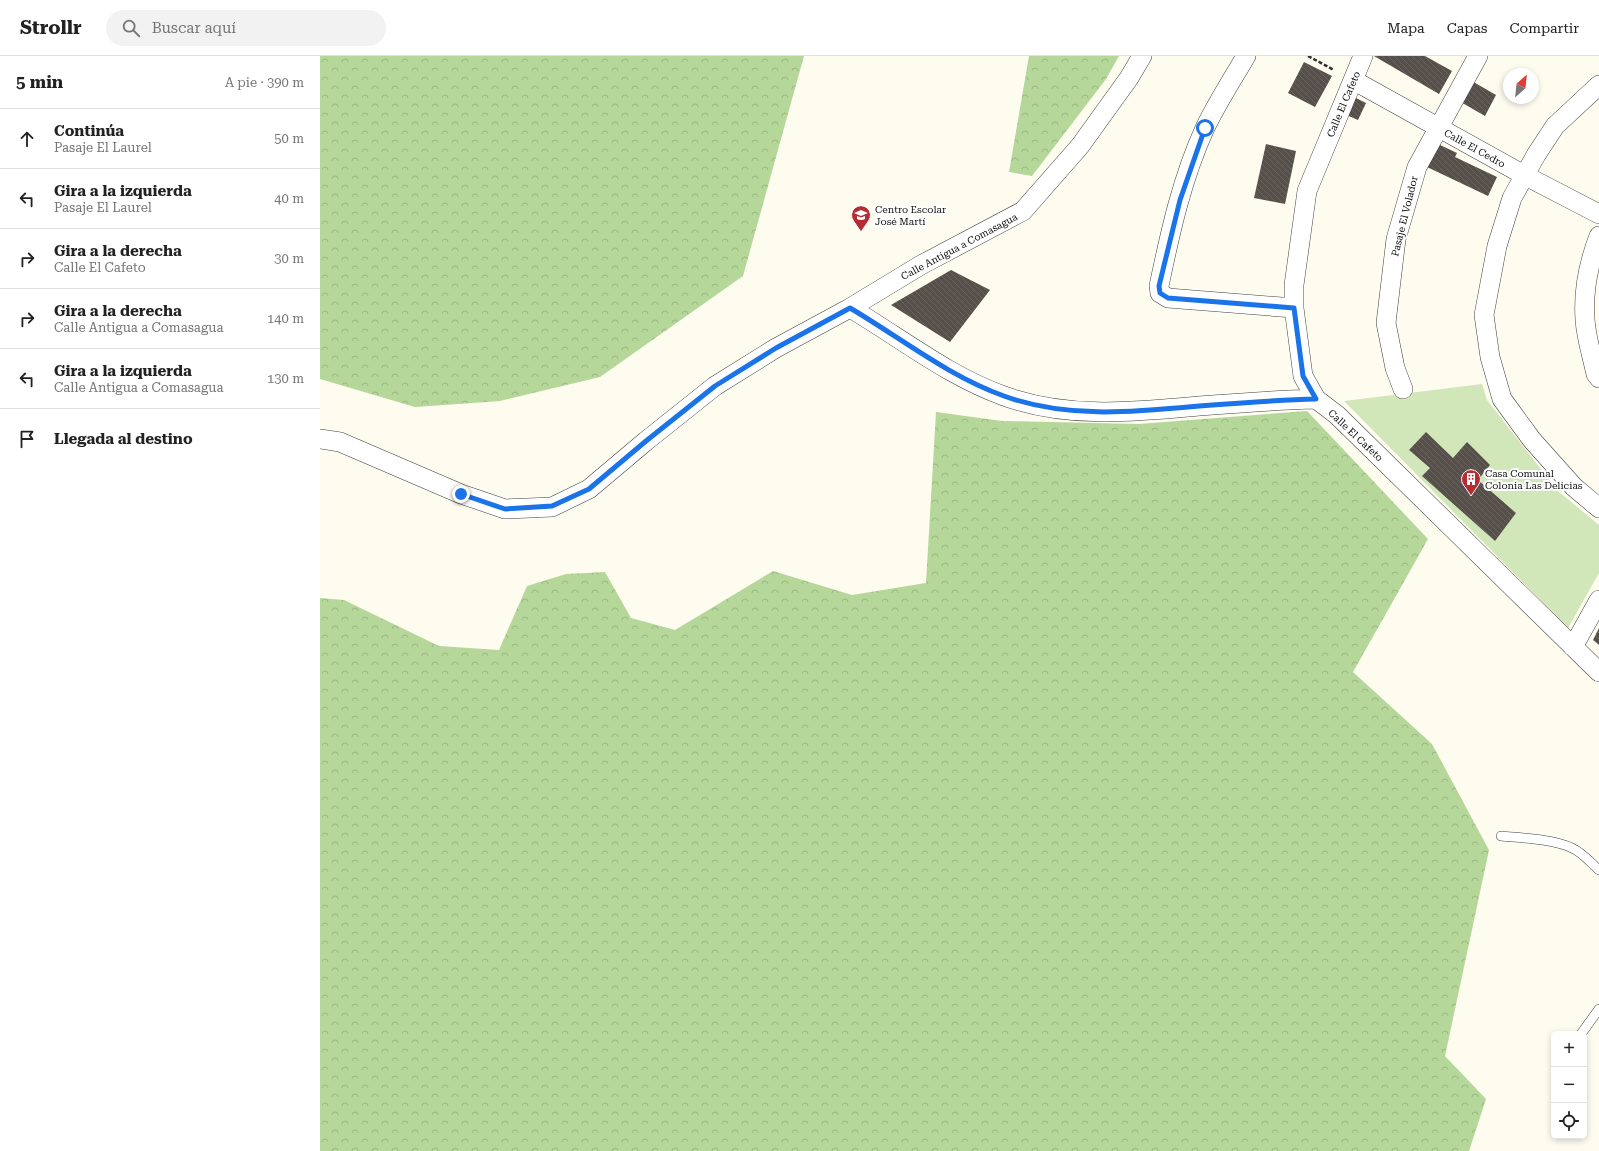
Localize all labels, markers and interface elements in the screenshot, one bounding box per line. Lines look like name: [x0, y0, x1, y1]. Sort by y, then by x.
search box: [106, 10, 386, 46]
text: Strollr: [20, 16, 82, 39]
icon: search: [120, 17, 142, 39]
text: Buscar aquí: [152, 19, 236, 37]
text: Mapa: [1387, 20, 1425, 36]
text: Capas: [1447, 20, 1488, 36]
text: Compartir: [1510, 20, 1579, 36]
north arrow: [1503, 68, 1539, 104]
street label: Calle El Cafeto: [1325, 70, 1362, 139]
text: 5 min: [16, 72, 63, 92]
text: A pie · 390 m: [225, 75, 304, 90]
route start: [1196, 119, 1214, 137]
text: Continúa: [54, 122, 124, 140]
street label: Calle El Cedro: [1442, 127, 1507, 170]
icon: ahead: [16, 128, 38, 150]
text: 50 m: [274, 131, 304, 146]
text: Pasaje El Laurel: [54, 140, 152, 155]
street label: Pasaje El Volador: [1389, 175, 1420, 257]
text: Gira a la izquierda: [54, 182, 192, 200]
icon: left: [16, 188, 38, 210]
text: 40 m: [274, 191, 304, 206]
text: Pasaje El Laurel: [54, 200, 152, 215]
school or university icon: Centro Escolar José Martí: [850, 204, 872, 232]
place label: Centro Escolar José Martí: [875, 204, 946, 227]
street label: Calle Antigua a Comasagua: [899, 211, 1020, 282]
text: Gira a la derecha: [54, 242, 182, 260]
icon: right: [16, 248, 38, 270]
text: 30 m: [274, 251, 304, 266]
text: Calle El Cafeto: [54, 260, 146, 275]
text: Gira a la derecha: [54, 302, 182, 320]
icon: right: [16, 308, 38, 330]
text: 140 m: [267, 311, 304, 326]
text: Calle Antigua a Comasagua: [54, 320, 223, 335]
text: Gira a la izquierda: [54, 362, 192, 380]
icon: left: [16, 368, 38, 390]
text: 130 m: [267, 371, 304, 386]
text: Calle Antigua a Comasagua: [54, 380, 223, 395]
street label: Calle El Cafeto: [1326, 407, 1385, 463]
icon: arrive: [16, 428, 38, 450]
text: Llegada al destino: [54, 430, 193, 448]
building icon: Casa Comunal Colonia Las Delicias: [1460, 468, 1482, 496]
place label: Casa Comunal Colonia Las Delicias: [1485, 468, 1583, 491]
route end: [452, 485, 470, 503]
map controls: [1551, 1031, 1587, 1139]
button: +: [1551, 1031, 1587, 1067]
button: −: [1551, 1067, 1587, 1103]
button: locate: [1551, 1103, 1587, 1139]

